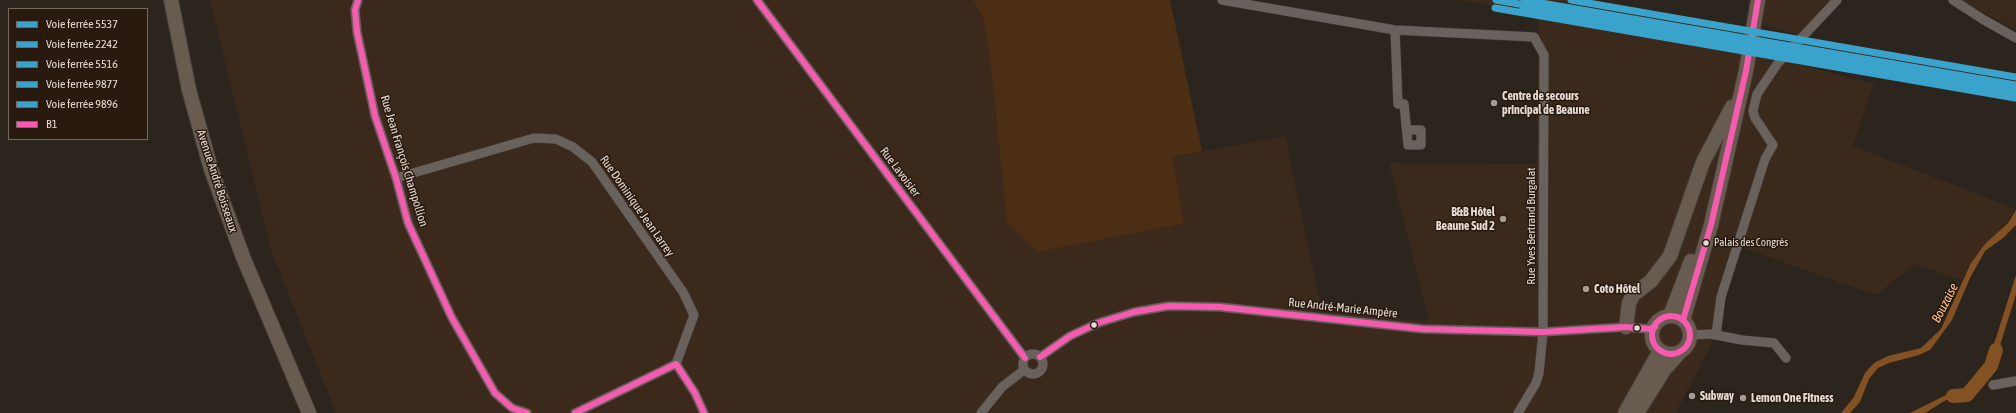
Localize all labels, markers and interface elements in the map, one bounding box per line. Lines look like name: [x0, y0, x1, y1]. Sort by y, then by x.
legend: [8, 8, 148, 140]
text: Voie ferrée 5537: [46, 17, 118, 31]
text: Voie ferrée 2242: [46, 37, 118, 51]
text: Voie ferrée 5516: [46, 57, 118, 71]
text: Voie ferrée 9877: [46, 77, 118, 91]
place label: Centre de secours principal de Beaune: [1502, 89, 1590, 117]
street label: Rue Jean François Champollion: [377, 94, 431, 228]
text: Voie ferrée 9896: [46, 97, 118, 111]
marker: Centre de secours principal de Beaune: [1489, 98, 1499, 108]
text: B1: [46, 117, 57, 131]
street label: Avenue André Boisseaux: [194, 128, 240, 234]
street label: Rue Lavoisier: [877, 144, 923, 200]
street label: Rue Dominique Jean Larrey: [597, 153, 677, 259]
street label: Rue Yves Bertrand Burgalat: [1524, 167, 1538, 285]
place label: B&B Hôtel Beaune Sud 2: [1436, 205, 1495, 233]
marker: B&B Hôtel Beaune Sud 2: [1498, 214, 1508, 224]
place label: Palais des Congrès: [1714, 236, 1788, 250]
marker: Palais des Congrès: [1701, 238, 1711, 248]
water label: Bouzaise: [1928, 280, 1962, 326]
place label: Coto Hôtel: [1594, 282, 1640, 296]
marker: Coto Hôtel: [1581, 284, 1591, 294]
street label: Rue André-Marie Ampère: [1288, 295, 1398, 321]
unlabelled marker: [1089, 320, 1099, 330]
unlabelled marker: [1632, 323, 1642, 333]
place label: Subway: [1700, 389, 1734, 403]
marker: Subway: [1687, 391, 1697, 401]
place label: Lemon One Fitness: [1751, 391, 1834, 405]
marker: Lemon One Fitness: [1738, 393, 1748, 403]

